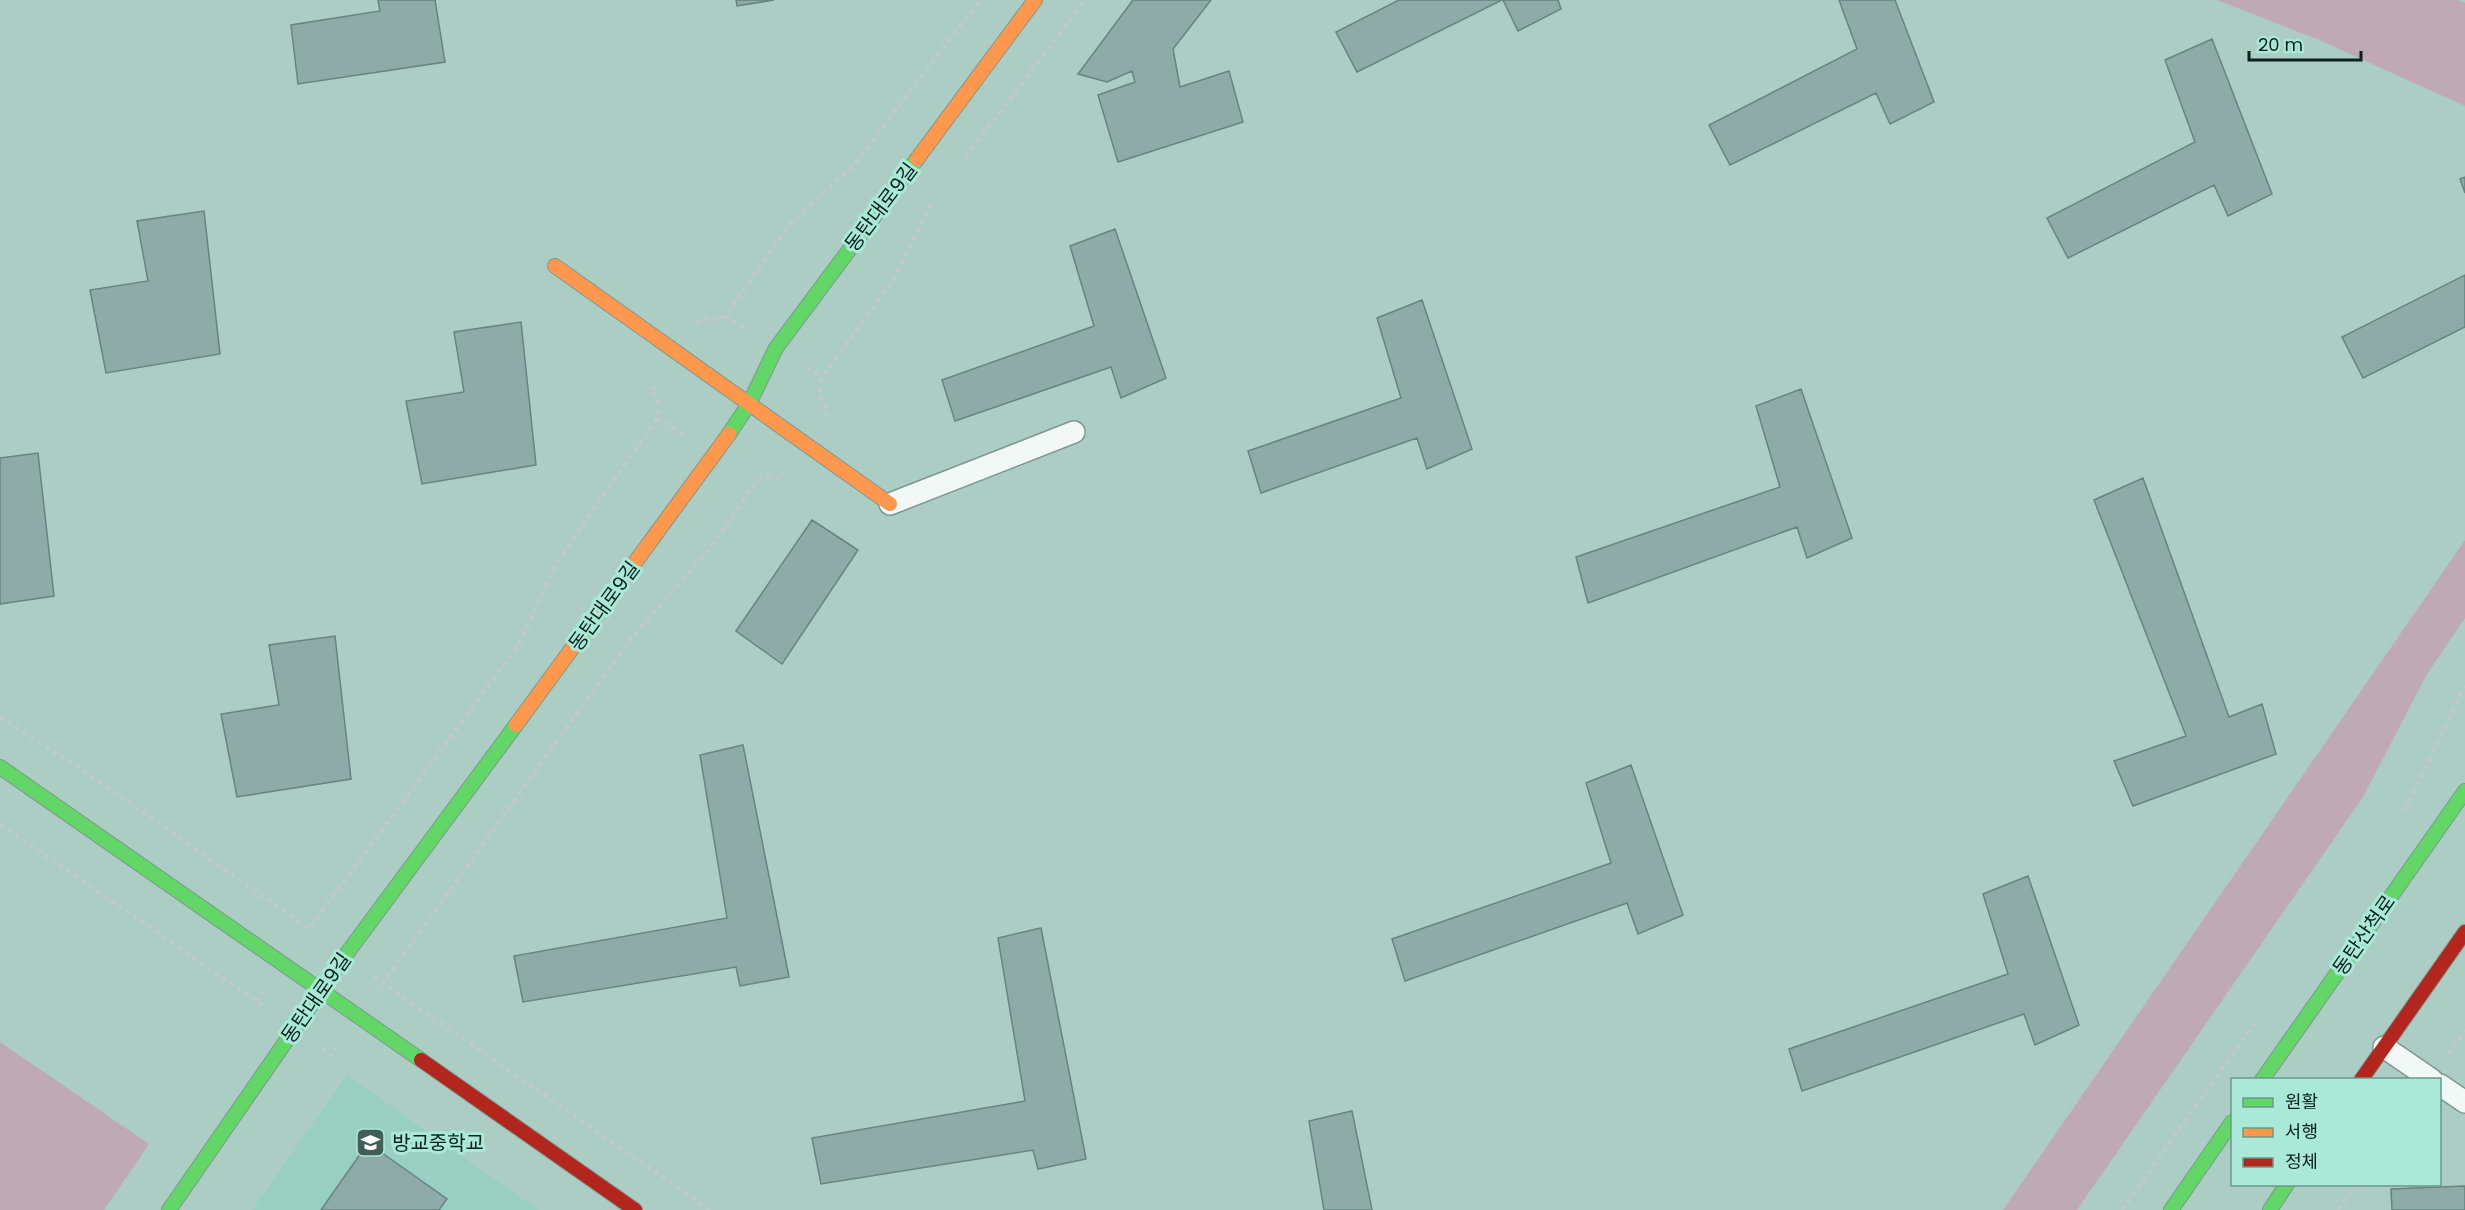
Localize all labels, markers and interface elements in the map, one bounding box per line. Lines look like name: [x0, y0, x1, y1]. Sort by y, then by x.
scale bar: [2249, 24, 2362, 62]
text: 20 m: [2258, 32, 2303, 57]
street label: 동탄대로9길: [838, 157, 924, 257]
street label: 동탄대로9길: [562, 555, 646, 657]
street label: 동탄산척로: [2326, 889, 2402, 981]
street label: 동탄대로9길: [275, 947, 357, 1049]
legend: [2231, 1078, 2441, 1186]
text: 원활: [2285, 1089, 2318, 1114]
text: 서행: [2285, 1119, 2318, 1144]
school or university icon: 방교중학교: [355, 1127, 387, 1159]
place label: 방교중학교: [392, 1129, 484, 1157]
text: 정체: [2285, 1149, 2318, 1174]

